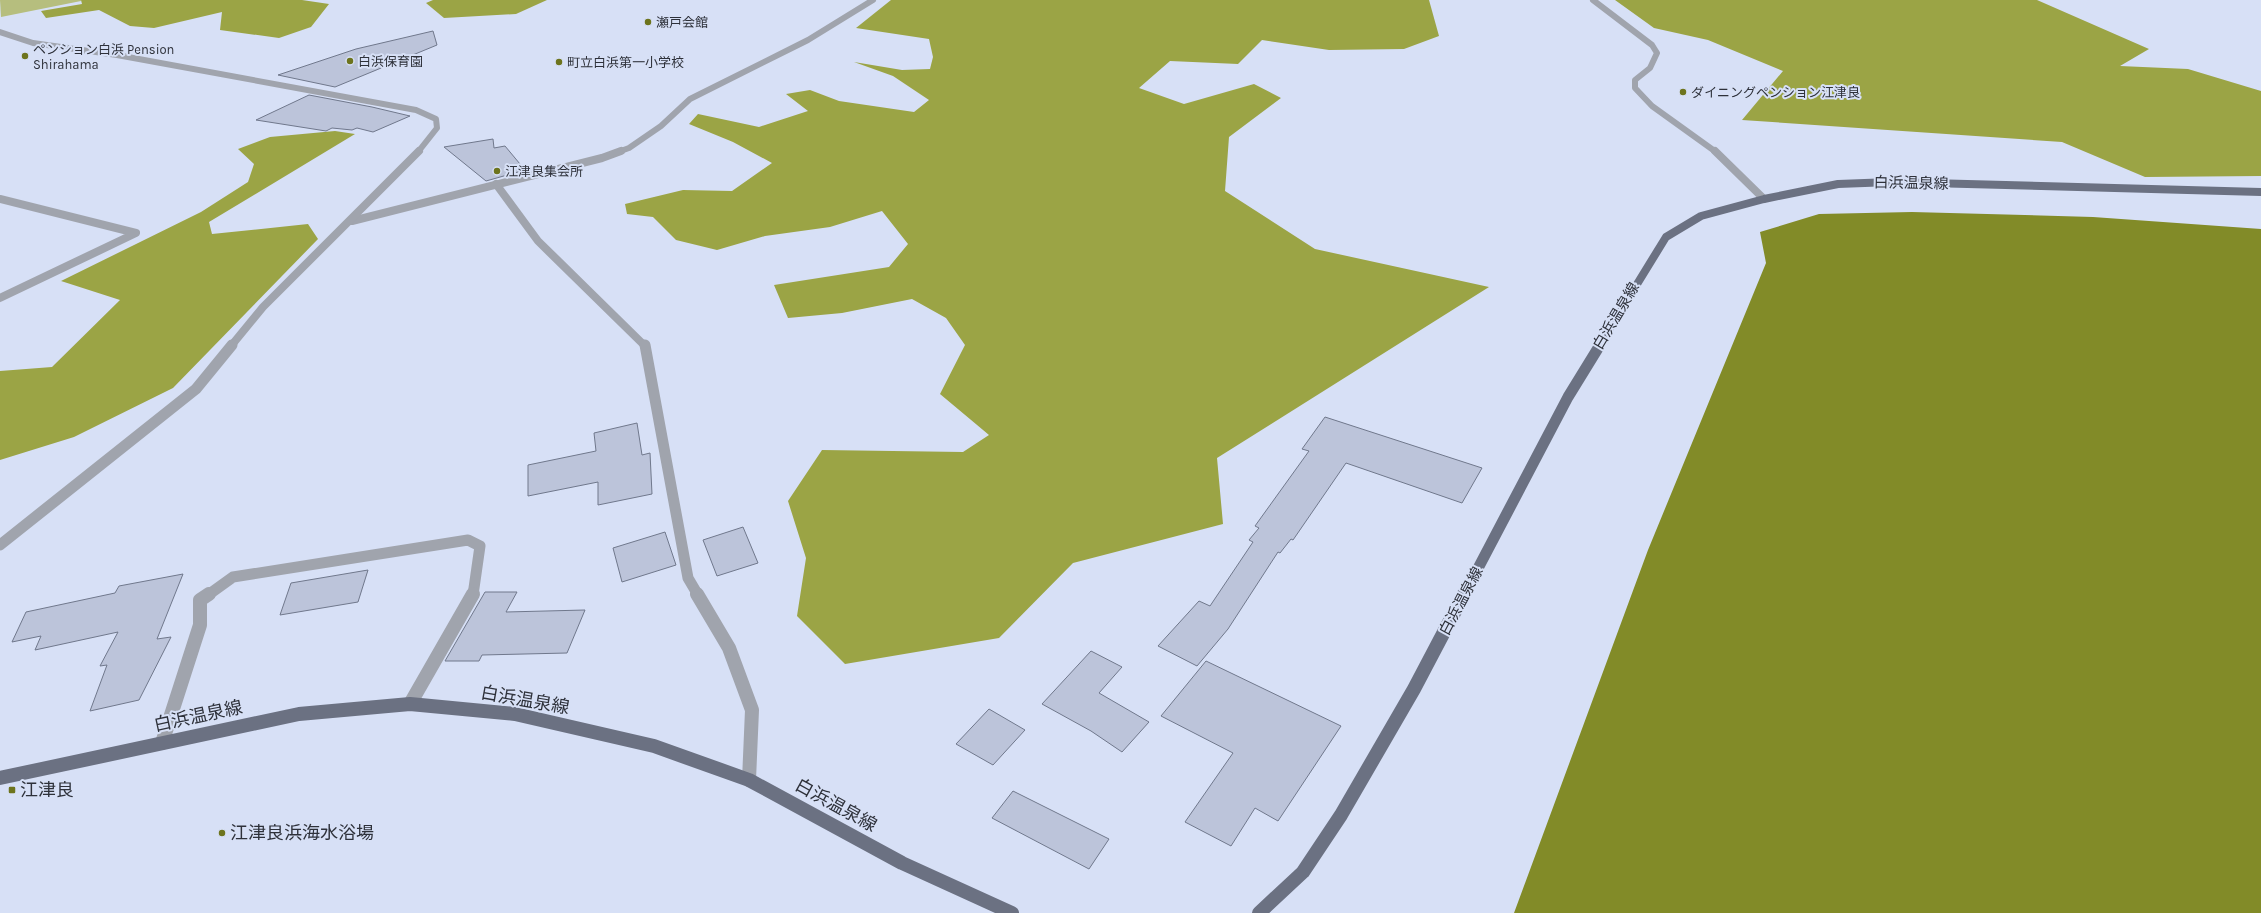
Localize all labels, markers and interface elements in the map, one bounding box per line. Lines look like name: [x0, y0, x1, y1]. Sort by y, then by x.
place label: 瀬戸会館: [656, 15, 708, 30]
marker: 瀬戸会館: [643, 17, 653, 27]
place label: ペンション白浜 Pension Shirahama: [33, 42, 174, 72]
marker: ペンション白浜 Pension Shirahama: [20, 51, 30, 61]
place label: 白浜保育園: [358, 54, 423, 69]
place label: 町立白浜第一小学校: [567, 55, 684, 70]
marker: 白浜保育園: [345, 56, 355, 66]
marker: 町立白浜第一小学校: [554, 57, 564, 67]
place label: ダイニングペンション江津良: [1691, 85, 1860, 100]
marker: ダイニングペンション江津良: [1678, 87, 1688, 97]
place label: 江津良集会所: [505, 164, 583, 179]
marker: 江津良集会所: [492, 166, 502, 176]
street label: 白浜温泉線: [1873, 173, 1949, 193]
street label: 白浜温泉線: [1589, 279, 1643, 353]
street label: 白浜温泉線: [1435, 564, 1487, 638]
street label: 白浜温泉線: [479, 681, 571, 719]
street label: 白浜温泉線: [152, 696, 244, 736]
street label: 白浜温泉線: [791, 774, 881, 836]
place label: 江津良: [20, 779, 74, 801]
marker: 江津良: [7, 785, 17, 795]
place label: 江津良浜海水浴場: [230, 822, 374, 844]
marker: 江津良浜海水浴場: [217, 828, 227, 838]

